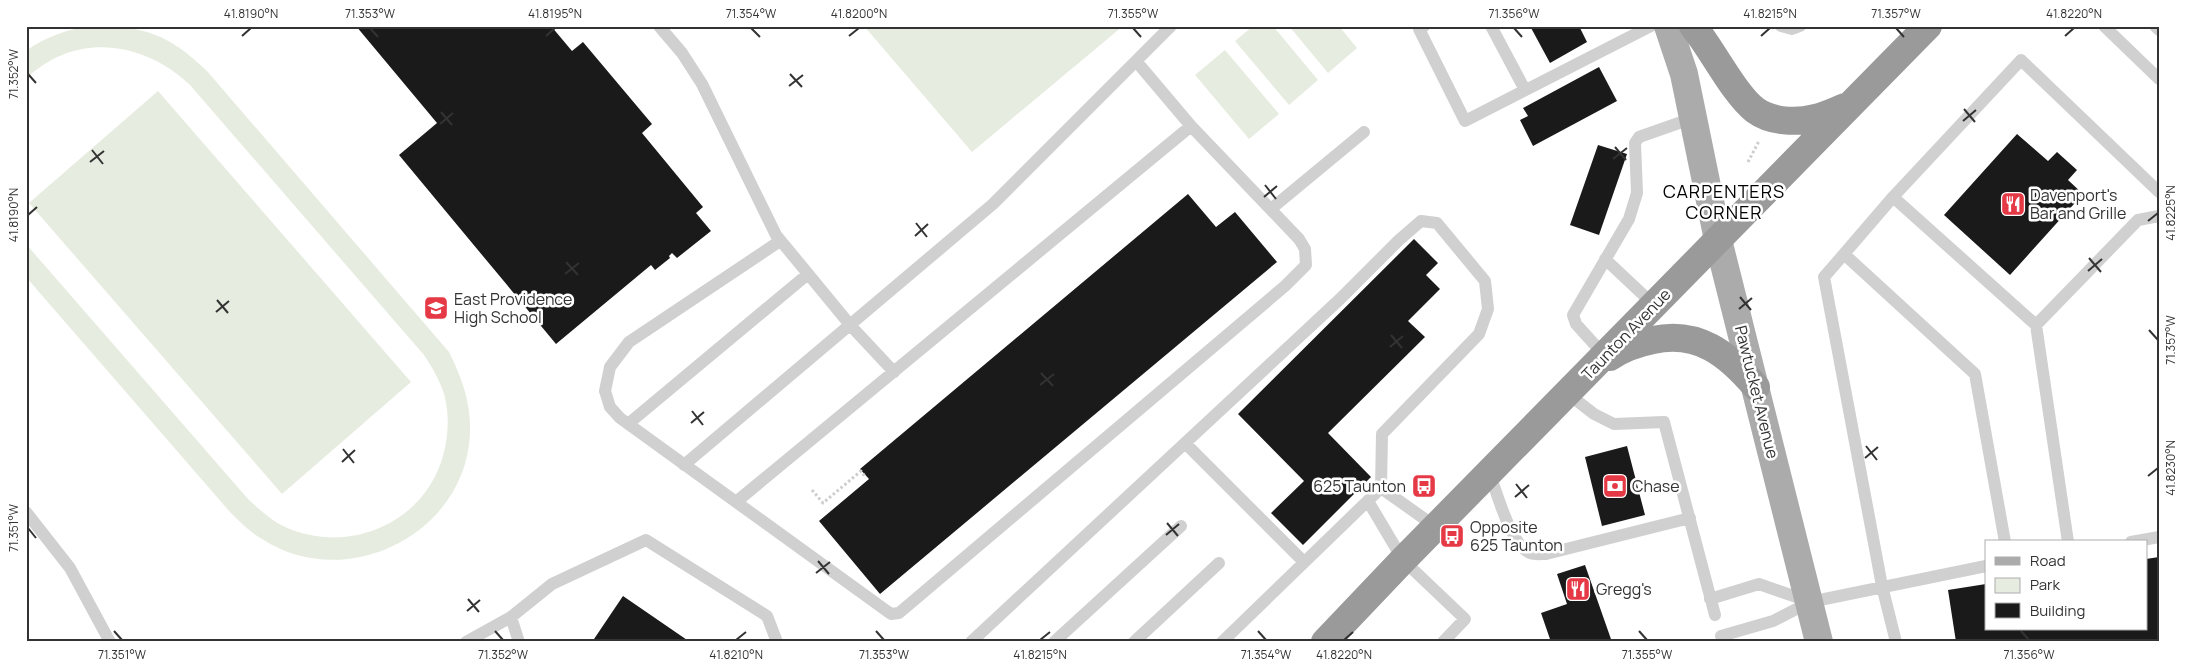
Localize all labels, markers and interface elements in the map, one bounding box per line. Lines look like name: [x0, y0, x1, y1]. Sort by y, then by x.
text: 41.8190°N: [224, 5, 278, 22]
text: 71.353°W: [345, 5, 396, 22]
text: 41.8195°N: [528, 5, 582, 22]
text: 71.354°W: [726, 5, 777, 22]
text: 41.8200°N: [831, 5, 887, 22]
text: 71.355°W: [1108, 5, 1159, 22]
text: 71.356°W: [1489, 5, 1540, 22]
text: 41.8215°N: [1743, 5, 1797, 22]
text: 71.357°W: [1871, 5, 1922, 22]
text: 41.8220°N: [2046, 5, 2102, 22]
text: 71.352°W: [5, 48, 22, 99]
district label: CARPENTERS CORNER: [1663, 179, 1785, 224]
place label: Davenport's Bar and Grille: [2030, 184, 2126, 224]
text: 41.8225°N: [2162, 185, 2179, 241]
text: 41.8190°N: [5, 188, 22, 242]
restaurant icon: Davenport's Bar and Grille: [2000, 191, 2026, 217]
street label: Taunton Avenue: [1577, 283, 1675, 385]
place label: East Providence High School: [454, 288, 572, 328]
school or university icon: East Providence High School: [423, 295, 449, 321]
text: 71.357°W: [2162, 314, 2179, 365]
street label: Pawtucket Avenue: [1730, 323, 1784, 461]
text: 41.8230°N: [2162, 440, 2179, 496]
bus stop icon: 625 Taunton: [1411, 473, 1437, 499]
bank icon: Chase: [1602, 473, 1628, 499]
place label: 625 Taunton: [1313, 475, 1406, 497]
place label: Chase: [1632, 475, 1680, 497]
text: 71.351°W: [5, 503, 22, 552]
place label: Opposite 625 Taunton: [1470, 516, 1563, 556]
bus stop icon: Opposite 625 Taunton: [1439, 523, 1465, 549]
legend: [1985, 540, 2148, 630]
text: Road: [2030, 550, 2066, 571]
text: Park: [2030, 574, 2060, 595]
restaurant icon: Gregg's: [1565, 576, 1591, 602]
place label: Gregg's: [1596, 578, 1652, 600]
text: Building: [2030, 600, 2085, 621]
text: 71.351°W: [98, 646, 147, 663]
text: 71.352°W: [478, 646, 529, 663]
text: 41.8210°N: [709, 646, 763, 663]
text: 71.353°W: [859, 646, 910, 663]
text: 41.8215°N: [1013, 646, 1067, 663]
text: 71.354°W: [1241, 646, 1292, 663]
text: 41.8220°N: [1316, 646, 1372, 663]
text: 71.355°W: [1622, 646, 1673, 663]
text: 71.356°W: [2004, 646, 2055, 663]

